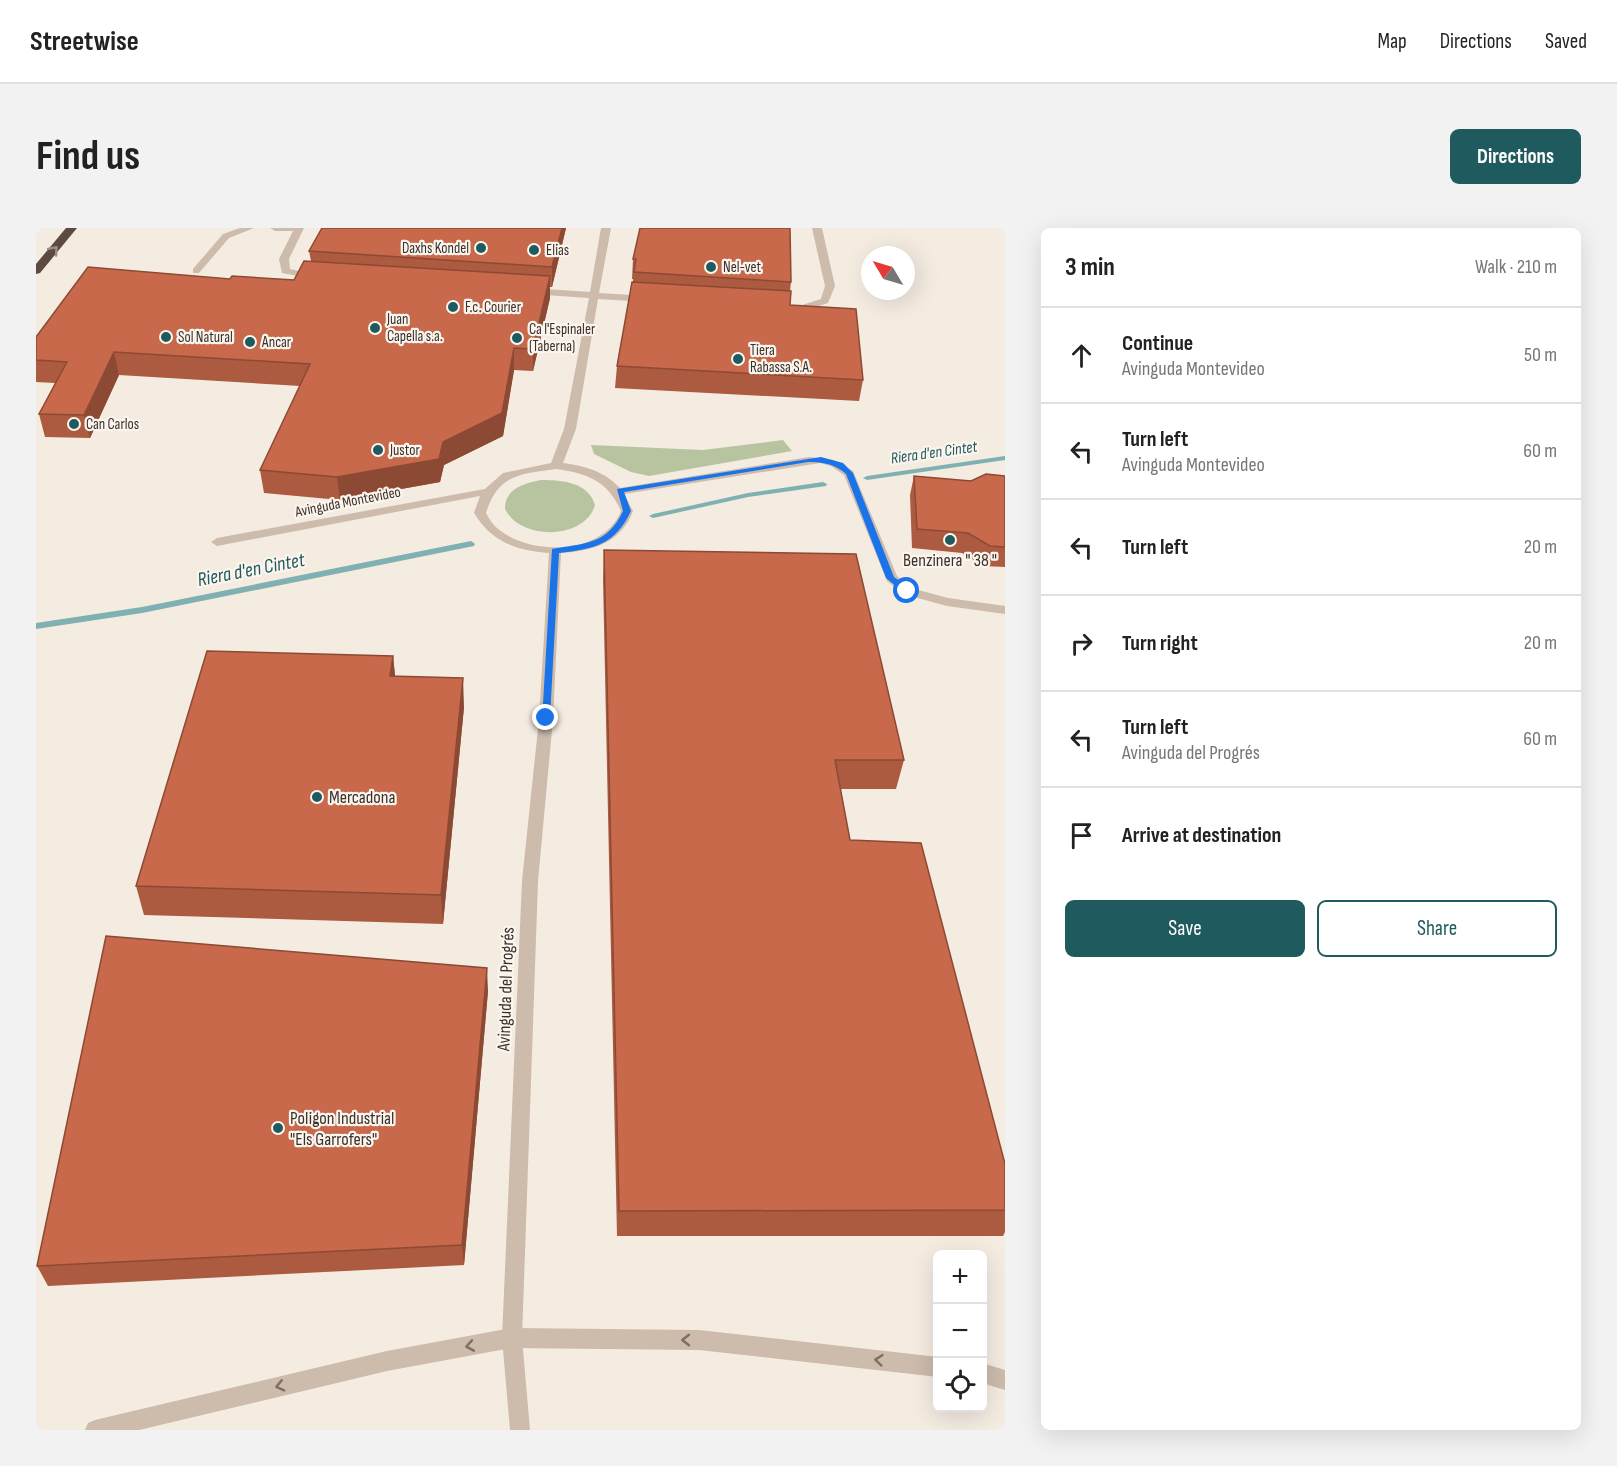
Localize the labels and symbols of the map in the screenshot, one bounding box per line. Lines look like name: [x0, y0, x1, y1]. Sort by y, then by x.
place label: Daxhs Kondel: [402, 239, 469, 258]
marker: Daxhs Kondel: [474, 241, 488, 255]
place label: Elias: [546, 241, 569, 260]
marker: Elias: [527, 243, 541, 257]
one-way arrow: [47, 246, 58, 257]
north arrow: [861, 246, 915, 300]
place label: Nel-vet: [723, 258, 761, 277]
marker: Nel-vet: [704, 260, 718, 274]
place label: F.c. Courier: [465, 298, 522, 317]
marker: F.c. Courier: [446, 300, 460, 314]
place label: Juan Capella s.a.: [386, 310, 443, 346]
place label: Ca l'Espinaler (Taberna): [529, 320, 596, 356]
marker: Juan Capella s.a.: [368, 321, 382, 335]
place label: Sol Natural: [178, 328, 233, 347]
marker: Sol Natural: [159, 330, 173, 344]
marker: Ca l'Espinaler (Taberna): [510, 331, 524, 345]
place label: Ancar: [261, 333, 292, 352]
marker: Ancar: [243, 335, 257, 349]
place label: Tiera Rabassa S.A.: [750, 341, 812, 377]
marker: Tiera Rabassa S.A.: [731, 352, 745, 366]
place label: Can Carlos: [86, 415, 139, 434]
marker: Can Carlos: [67, 417, 81, 431]
water label: Riera d'en Cintet: [890, 437, 980, 468]
place label: Justor: [389, 441, 420, 460]
marker: Justor: [371, 443, 385, 457]
street label: Avinguda Montevideo: [293, 482, 402, 522]
marker: Benzinera " 38 ": [943, 533, 957, 547]
water label: Riera d'en Cintet: [195, 548, 308, 592]
place label: Benzinera " 38 ": [903, 550, 997, 571]
route start: [893, 577, 919, 603]
route end: [532, 704, 558, 730]
place label: Mercadona: [329, 787, 395, 808]
marker: Mercadona: [310, 790, 324, 804]
street label: Avinguda del Progrés: [493, 927, 519, 1052]
place label: Poligon Industrial "Els Garrofers": [290, 1108, 394, 1150]
marker: Poligon Industrial "Els Garrofers": [271, 1121, 285, 1135]
one-way arrow: [681, 1333, 690, 1346]
one-way arrow: [466, 1339, 476, 1352]
one-way arrow: [875, 1354, 884, 1367]
one-way arrow: [275, 1379, 285, 1392]

